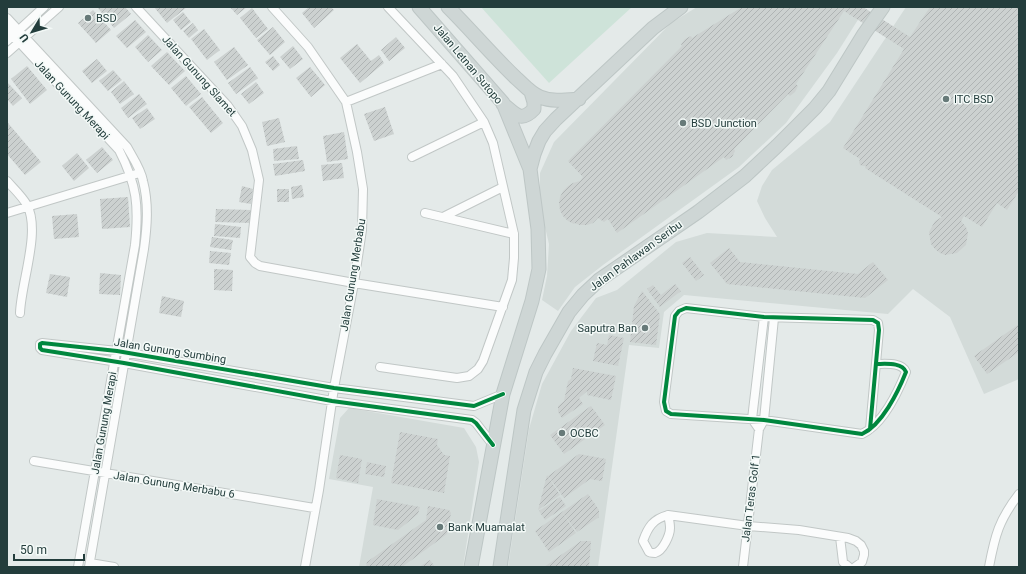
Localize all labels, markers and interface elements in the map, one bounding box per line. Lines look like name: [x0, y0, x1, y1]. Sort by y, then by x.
north arrow: [12, 12, 52, 52]
place label: BSD: [96, 12, 117, 25]
marker: BSD: [83, 13, 93, 23]
street label: Jalan Letnan Sutopo: [431, 21, 505, 107]
text: U: [17, 31, 32, 45]
street label: Jalan Gunung Slamet: [159, 33, 239, 119]
street label: Jalan Gunung Merapi: [32, 58, 112, 142]
place label: ITC BSD: [954, 93, 994, 106]
marker: ITC BSD: [941, 94, 951, 104]
place label: BSD Junction: [691, 117, 757, 130]
marker: BSD Junction: [678, 118, 688, 128]
street label: Jalan Gunung Merbabu: [338, 218, 368, 332]
street label: Jalan Pahlawan Seribu: [587, 218, 685, 294]
place label: Saputra Ban: [578, 322, 637, 335]
marker: Saputra Ban: [640, 323, 650, 333]
street label: Jalan Gunung Sumbing: [113, 336, 227, 366]
street label: Jalan Gunung Merapi: [89, 371, 119, 475]
place label: OCBC: [570, 427, 599, 440]
marker: OCBC: [557, 428, 567, 438]
street label: Jalan Teras Golf 1: [739, 453, 763, 543]
street label: Jalan Gunung Merbabu 6: [112, 469, 236, 501]
place label: Bank Muamalat: [448, 521, 525, 534]
marker: Bank Muamalat: [435, 522, 445, 532]
scale bar: [14, 536, 84, 562]
text: 50 m: [20, 543, 47, 557]

